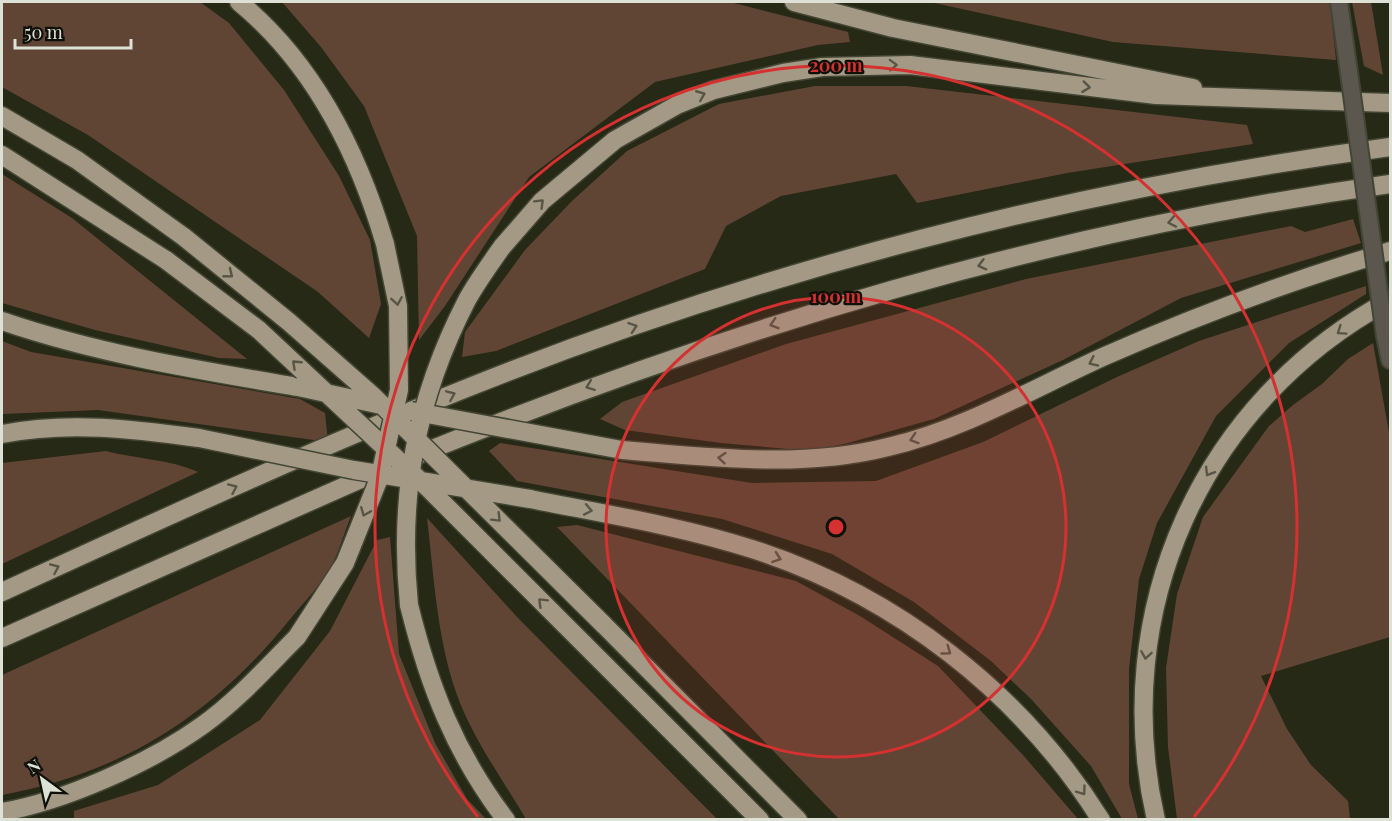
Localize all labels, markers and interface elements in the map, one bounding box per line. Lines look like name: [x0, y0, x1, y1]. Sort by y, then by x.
scale bar: [15, 12, 130, 50]
text: 50 m: [24, 20, 63, 44]
text: 200 m: [809, 53, 863, 77]
one-way arrow: [888, 59, 897, 71]
one-way arrow: [1082, 80, 1091, 93]
one-way arrow: [695, 90, 706, 102]
one-way arrow: [533, 199, 544, 210]
one-way arrow: [1168, 215, 1178, 228]
one-way arrow: [977, 258, 988, 270]
one-way arrow: [222, 266, 233, 277]
text: 100 m: [811, 284, 862, 308]
one-way arrow: [390, 296, 402, 306]
one-way arrow: [769, 317, 780, 329]
one-way arrow: [627, 321, 638, 334]
one-way arrow: [1337, 324, 1348, 335]
one-way arrow: [1089, 354, 1100, 366]
one-way arrow: [292, 360, 303, 371]
one-way arrow: [585, 379, 596, 392]
one-way arrow: [444, 390, 455, 402]
one-way arrow: [909, 432, 920, 444]
one-way arrow: [717, 452, 726, 465]
one-way arrow: [1204, 466, 1216, 476]
one-way arrow: [226, 483, 237, 495]
one-way arrow: [582, 503, 592, 516]
one-way arrow: [360, 506, 372, 517]
one-way arrow: [490, 511, 501, 522]
centre of rings: [826, 517, 846, 537]
one-way arrow: [771, 550, 782, 563]
one-way arrow: [48, 563, 59, 575]
one-way arrow: [538, 598, 549, 608]
one-way arrow: [940, 644, 951, 655]
one-way arrow: [1140, 649, 1153, 659]
north arrow: [12, 749, 72, 809]
text: N: [23, 754, 44, 778]
one-way arrow: [1075, 784, 1086, 795]

